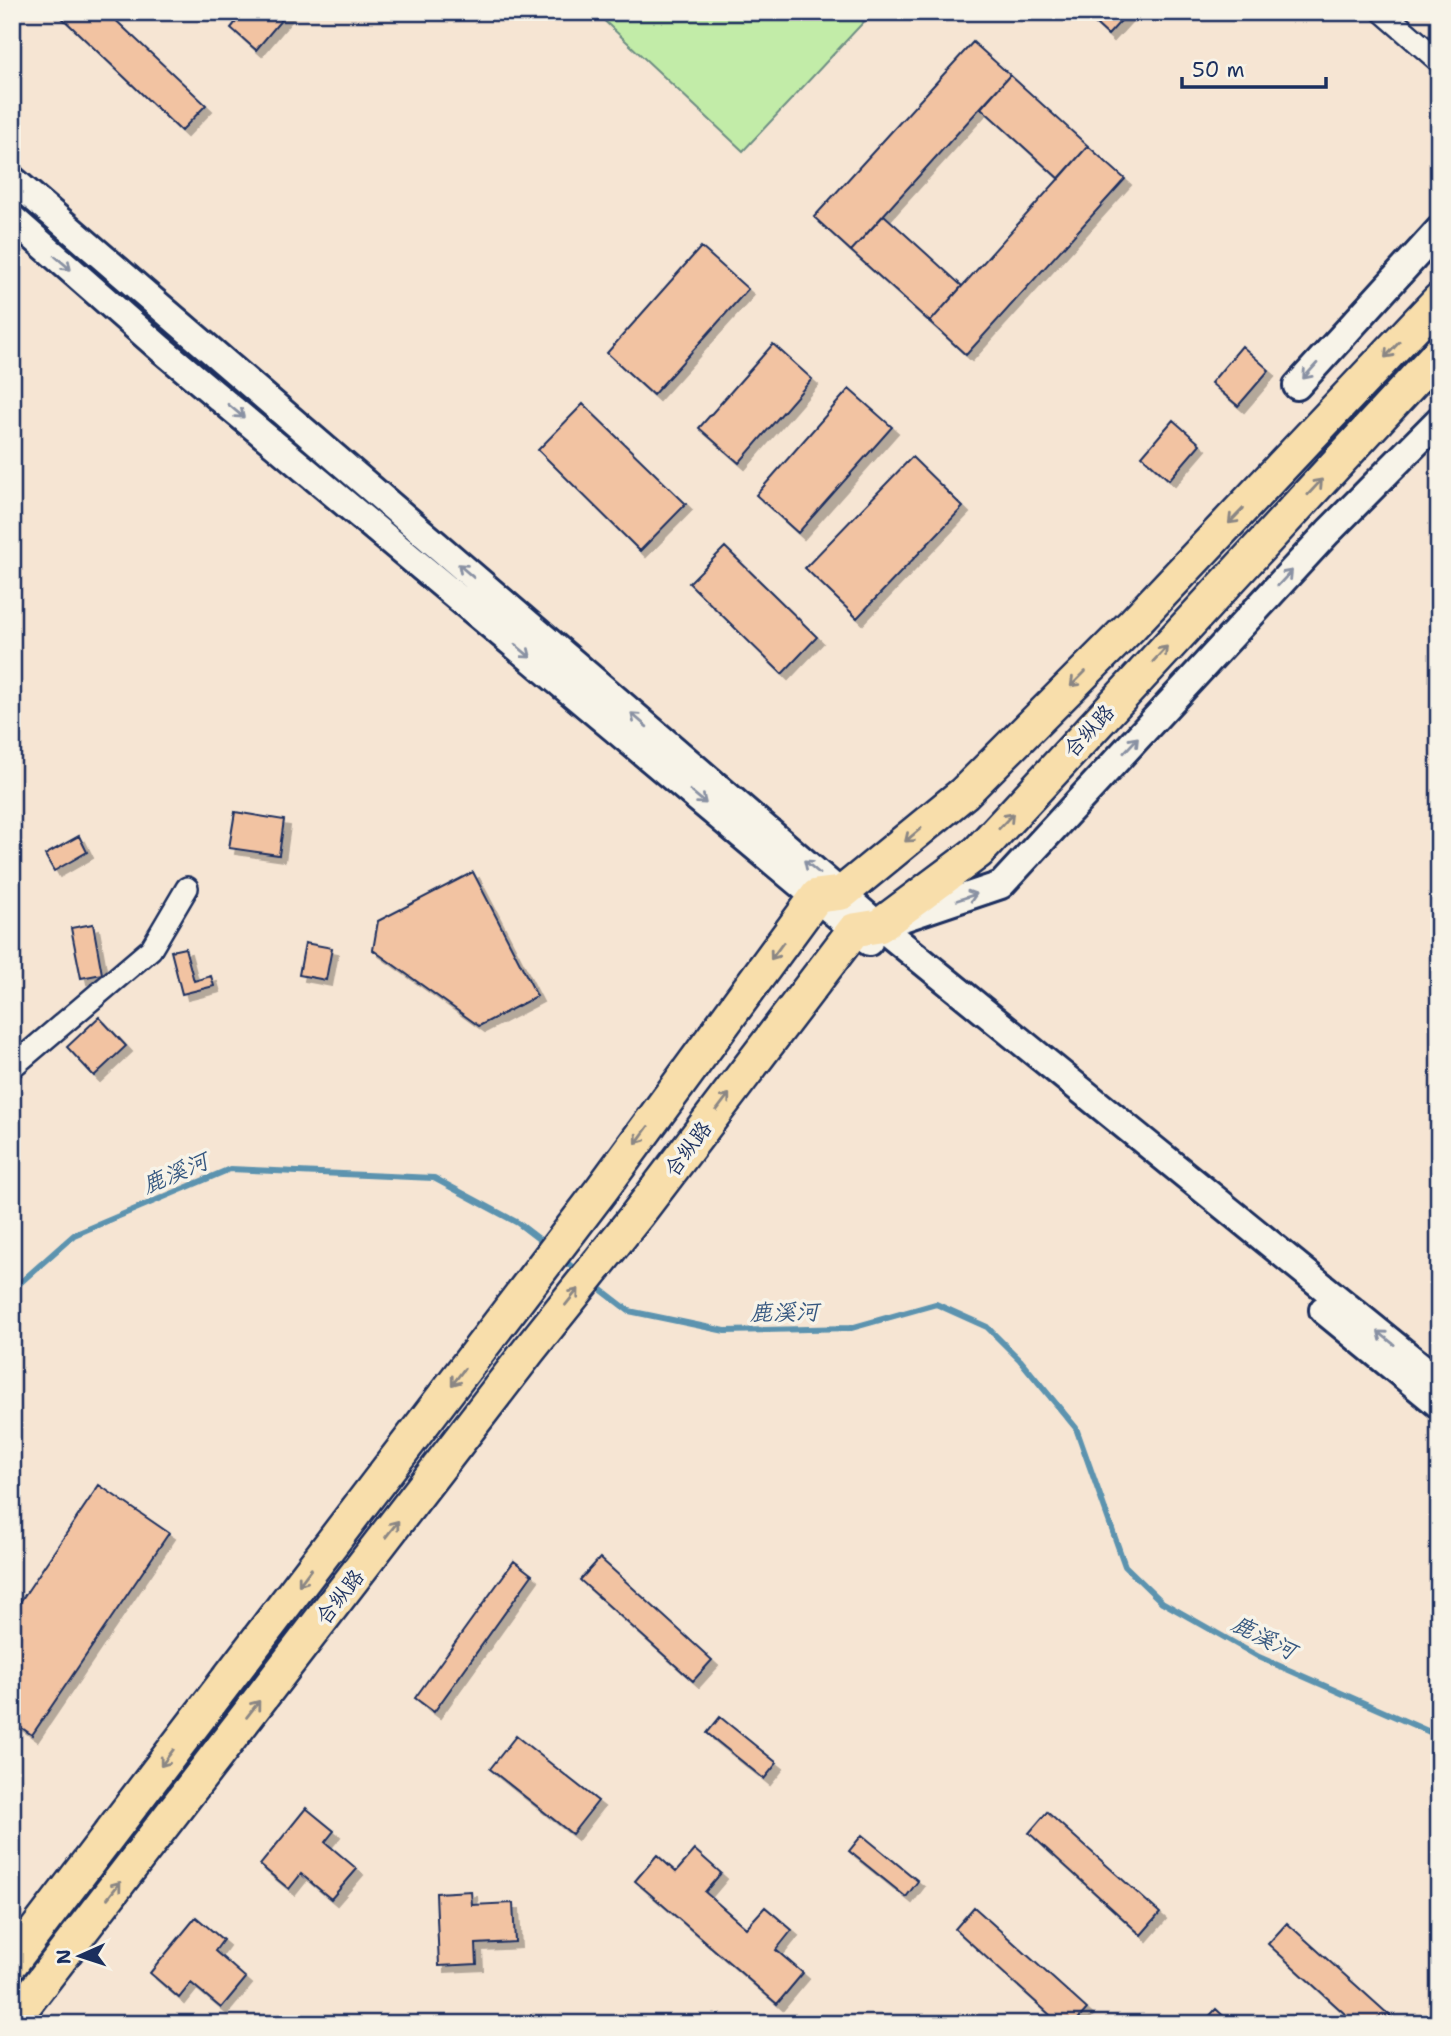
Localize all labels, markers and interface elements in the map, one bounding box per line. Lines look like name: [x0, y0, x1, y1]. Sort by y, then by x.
scale bar: [1182, 46, 1325, 90]
text: 50 m: [1192, 56, 1245, 84]
one-way arrow: [54, 255, 72, 271]
one-way arrow: [1384, 341, 1401, 358]
one-way arrow: [1302, 362, 1319, 379]
one-way arrow: [226, 403, 244, 419]
one-way arrow: [1306, 479, 1323, 496]
one-way arrow: [1228, 507, 1245, 524]
one-way arrow: [458, 563, 476, 579]
one-way arrow: [1277, 570, 1294, 587]
one-way arrow: [514, 643, 532, 659]
one-way arrow: [1152, 646, 1169, 663]
one-way arrow: [1070, 670, 1087, 687]
street label: 合纵路: [1057, 698, 1121, 764]
one-way arrow: [630, 712, 648, 728]
one-way arrow: [1123, 736, 1139, 754]
one-way arrow: [689, 789, 707, 805]
one-way arrow: [998, 812, 1014, 830]
one-way arrow: [904, 827, 922, 843]
one-way arrow: [803, 860, 821, 875]
one-way arrow: [955, 889, 977, 902]
one-way arrow: [770, 941, 784, 960]
one-way arrow: [716, 1093, 730, 1112]
street label: 合纵路: [658, 1115, 718, 1183]
one-way arrow: [635, 1125, 650, 1144]
water label: 鹿溪河: [137, 1144, 216, 1200]
one-way arrow: [564, 1288, 579, 1307]
water label: 鹿溪河: [749, 1296, 823, 1328]
one-way arrow: [1377, 1330, 1395, 1345]
one-way arrow: [450, 1367, 465, 1385]
one-way arrow: [384, 1520, 399, 1539]
street label: 合纵路: [310, 1564, 370, 1630]
one-way arrow: [298, 1567, 313, 1586]
water label: 鹿溪河: [1226, 1608, 1305, 1668]
one-way arrow: [245, 1701, 260, 1719]
one-way arrow: [160, 1749, 175, 1767]
one-way arrow: [107, 1881, 122, 1899]
north arrow: [46, 1920, 116, 1990]
text: N: [51, 1949, 76, 1965]

